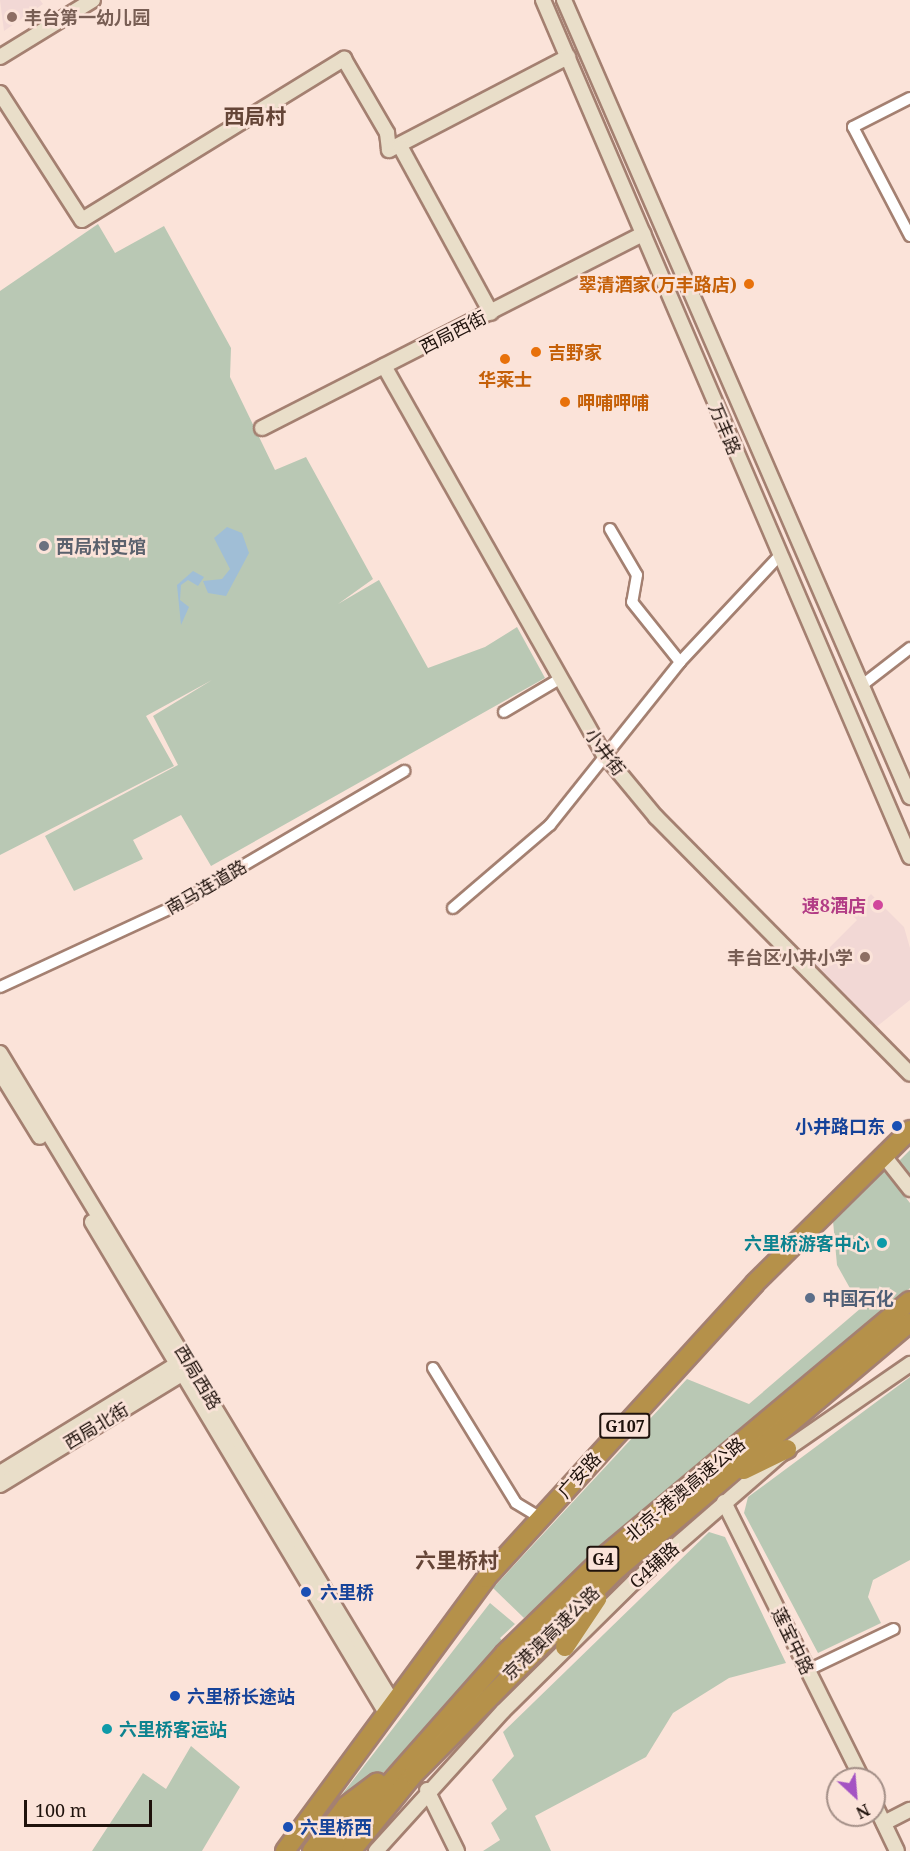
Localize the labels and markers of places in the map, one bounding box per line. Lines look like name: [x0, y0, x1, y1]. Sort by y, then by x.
place label: 丰台第一幼儿园: [24, 6, 150, 28]
marker: 丰台第一幼儿园: [5, 10, 19, 24]
place label: 翠清酒家(万丰路店): [579, 273, 737, 295]
marker: 翠清酒家(万丰路店): [742, 277, 756, 291]
place label: 吉野家: [548, 341, 602, 363]
marker: 吉野家: [529, 345, 543, 359]
marker: 华莱士: [498, 352, 512, 366]
place label: 华莱士: [478, 368, 532, 390]
place label: 呷哺呷哺: [577, 391, 649, 413]
marker: 呷哺呷哺: [558, 395, 572, 409]
place label: 西局村史馆: [56, 535, 146, 557]
marker: 西局村史馆: [37, 539, 51, 553]
place label: 速8酒店: [802, 894, 866, 916]
marker: 速8酒店: [871, 898, 885, 912]
place label: 丰台区小井小学: [727, 946, 853, 968]
marker: 丰台区小井小学: [858, 950, 872, 964]
place label: 小井路口东: [795, 1115, 885, 1137]
marker: 小井路口东: [890, 1119, 904, 1133]
place label: 六里桥游客中心: [744, 1232, 870, 1254]
marker: 六里桥游客中心: [875, 1236, 889, 1250]
place label: 中国石化: [822, 1287, 894, 1309]
marker: 中国石化: [803, 1291, 817, 1305]
place label: 六里桥: [320, 1581, 374, 1603]
marker: 六里桥: [297, 1583, 315, 1601]
place label: 六里桥长途站: [187, 1685, 295, 1707]
marker: 六里桥长途站: [168, 1689, 182, 1703]
place label: 六里桥客运站: [119, 1718, 227, 1740]
marker: 六里桥客运站: [100, 1722, 114, 1736]
place label: 六里桥西: [300, 1816, 372, 1838]
marker: 六里桥西: [281, 1820, 295, 1834]

